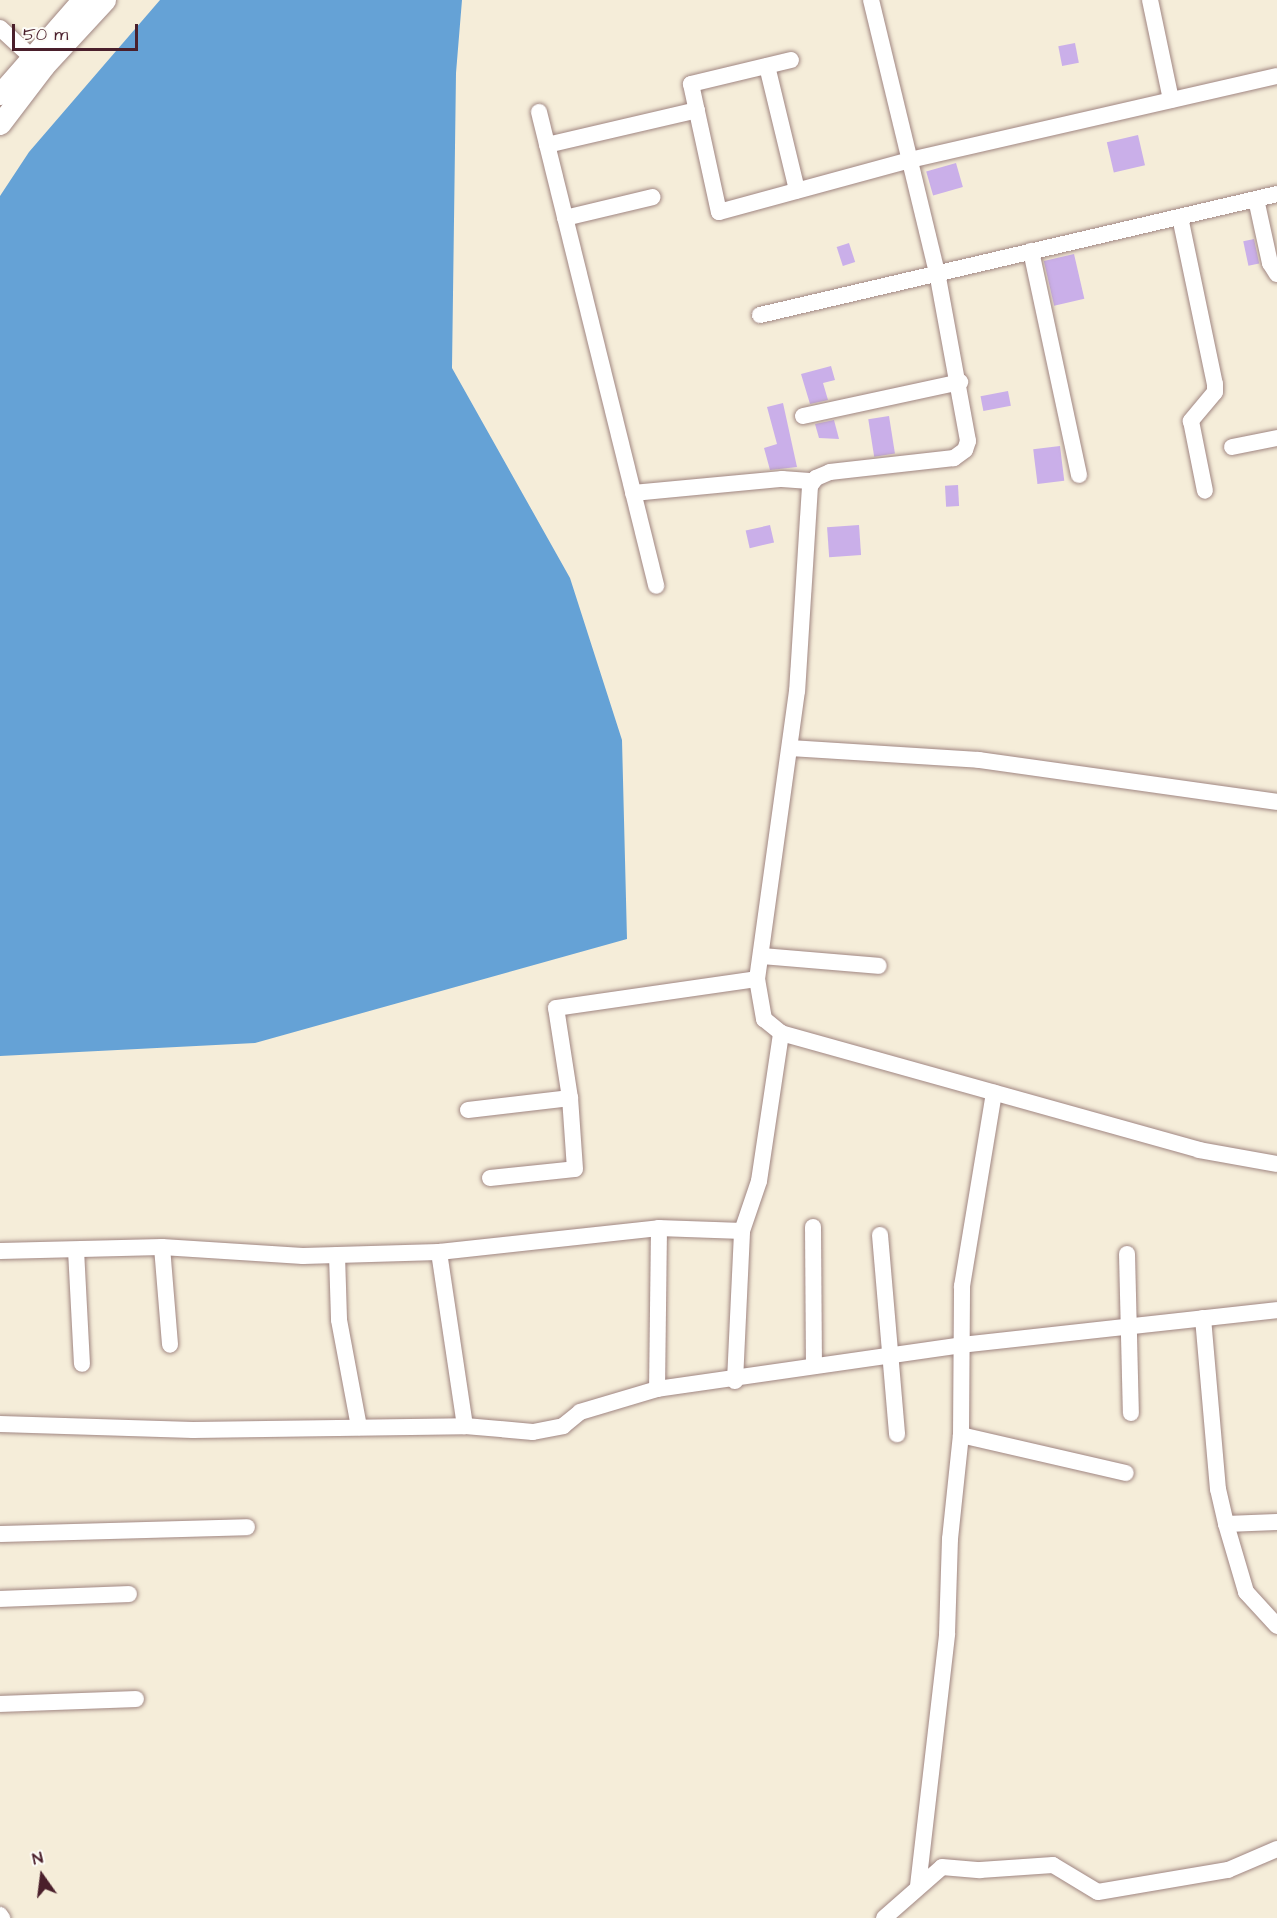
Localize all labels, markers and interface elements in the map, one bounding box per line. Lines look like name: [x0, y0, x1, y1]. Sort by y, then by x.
scale bar: [15, 12, 141, 50]
text: 50 m: [23, 22, 68, 47]
north arrow: [12, 1846, 72, 1906]
text: N: [30, 1847, 45, 1870]

